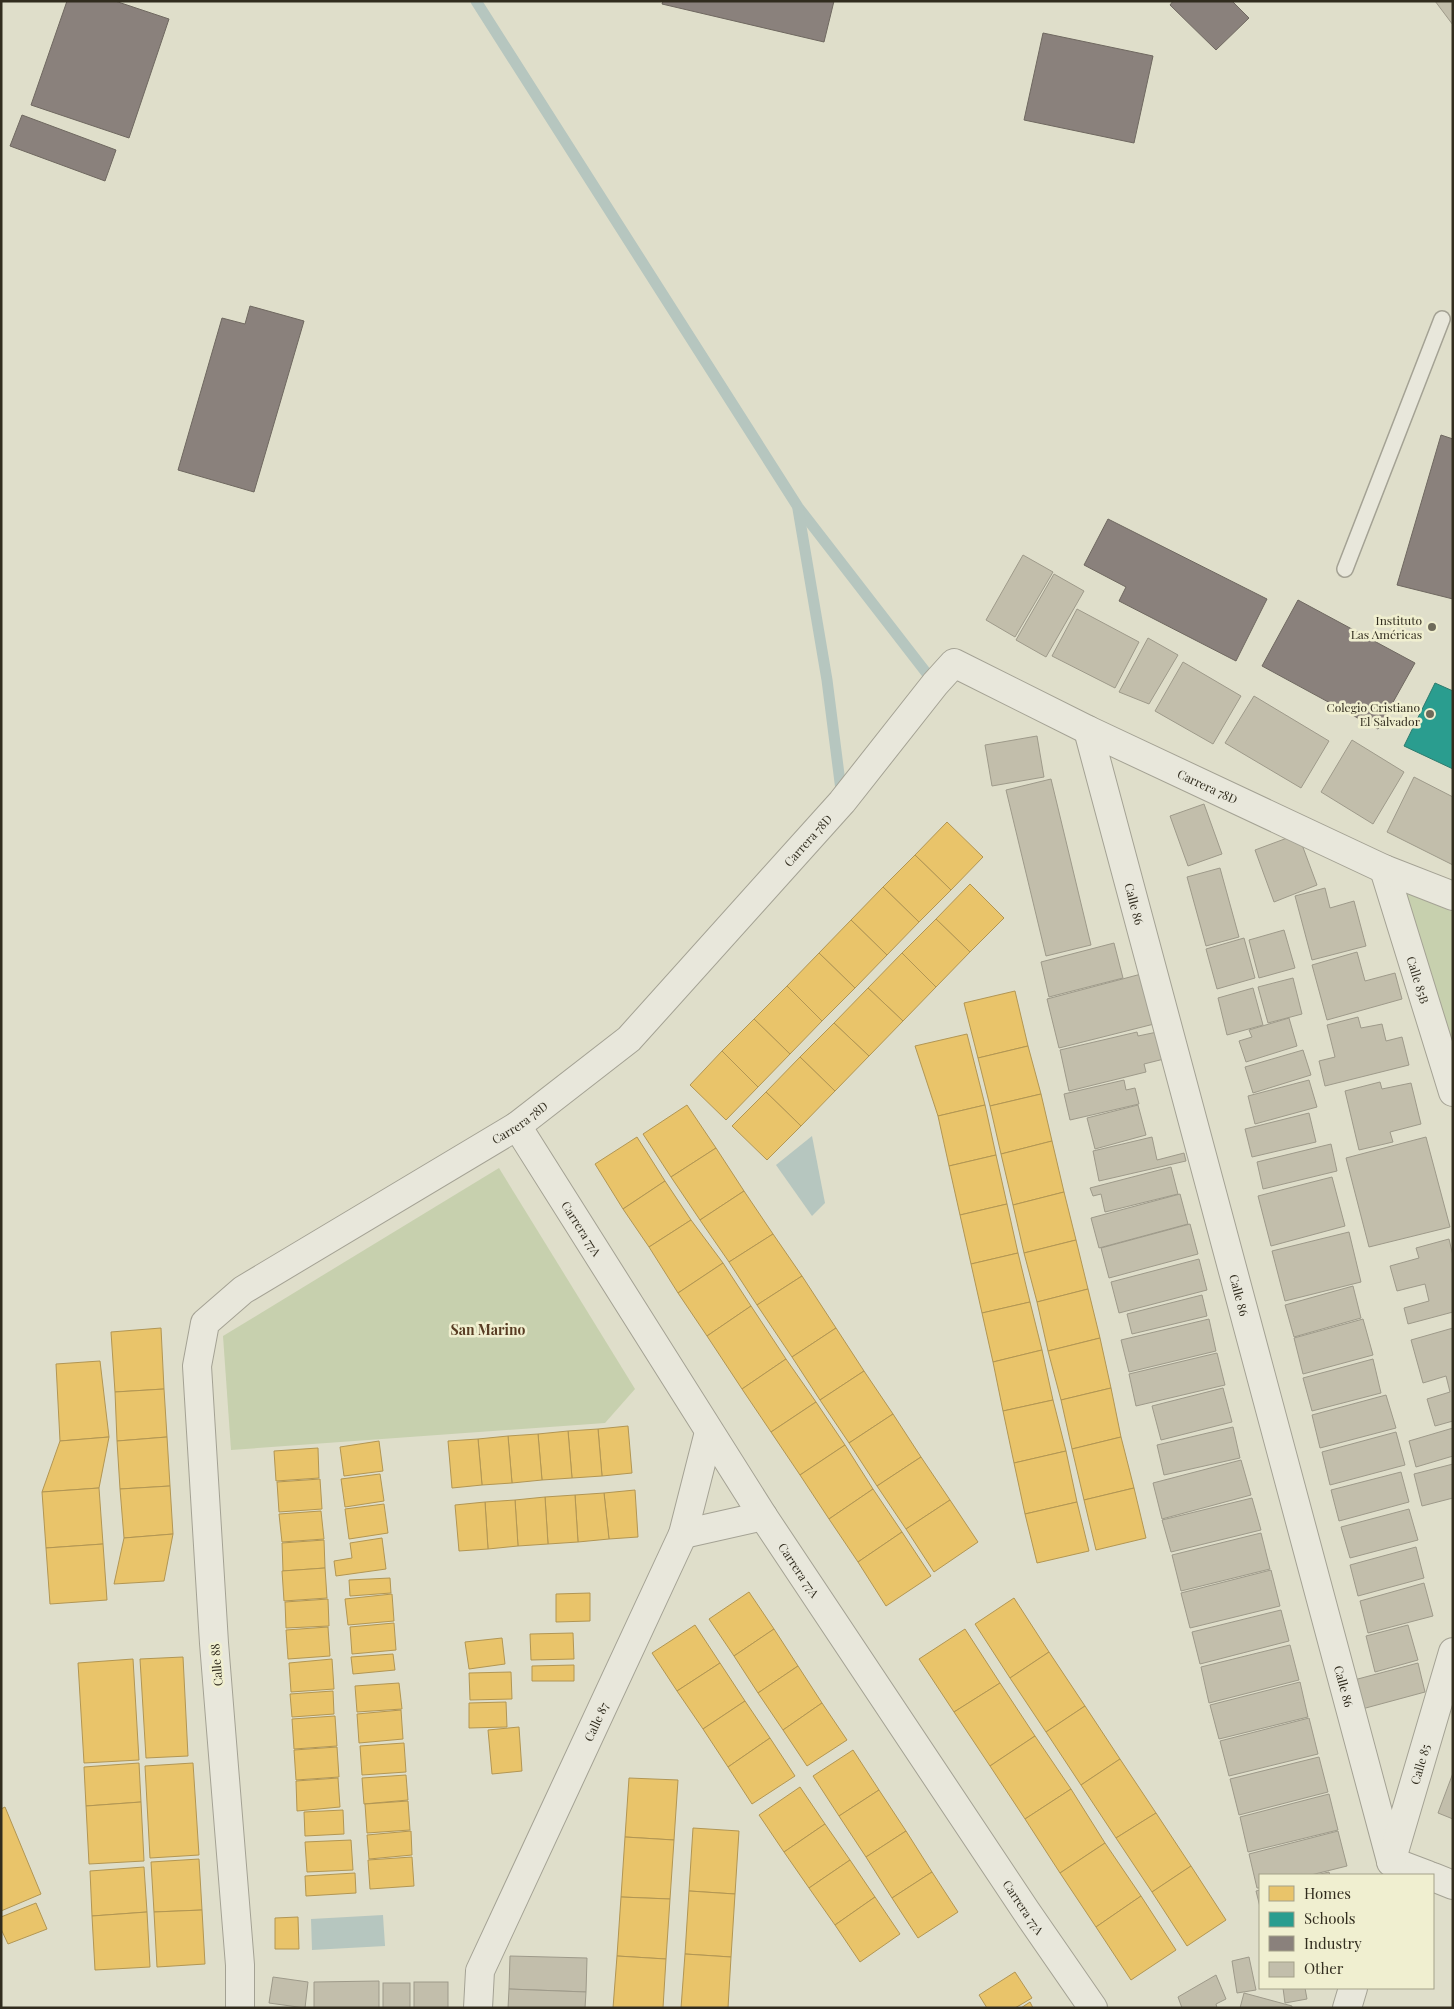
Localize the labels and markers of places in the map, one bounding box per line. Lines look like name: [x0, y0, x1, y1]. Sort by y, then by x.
place label: Instituto Las Américas: [1351, 612, 1422, 642]
marker: Instituto Las Américas: [1426, 621, 1438, 633]
place label: Colegio Cristiano El Salvador: [1327, 699, 1421, 729]
marker: Colegio Cristiano El Salvador: [1424, 708, 1436, 720]

